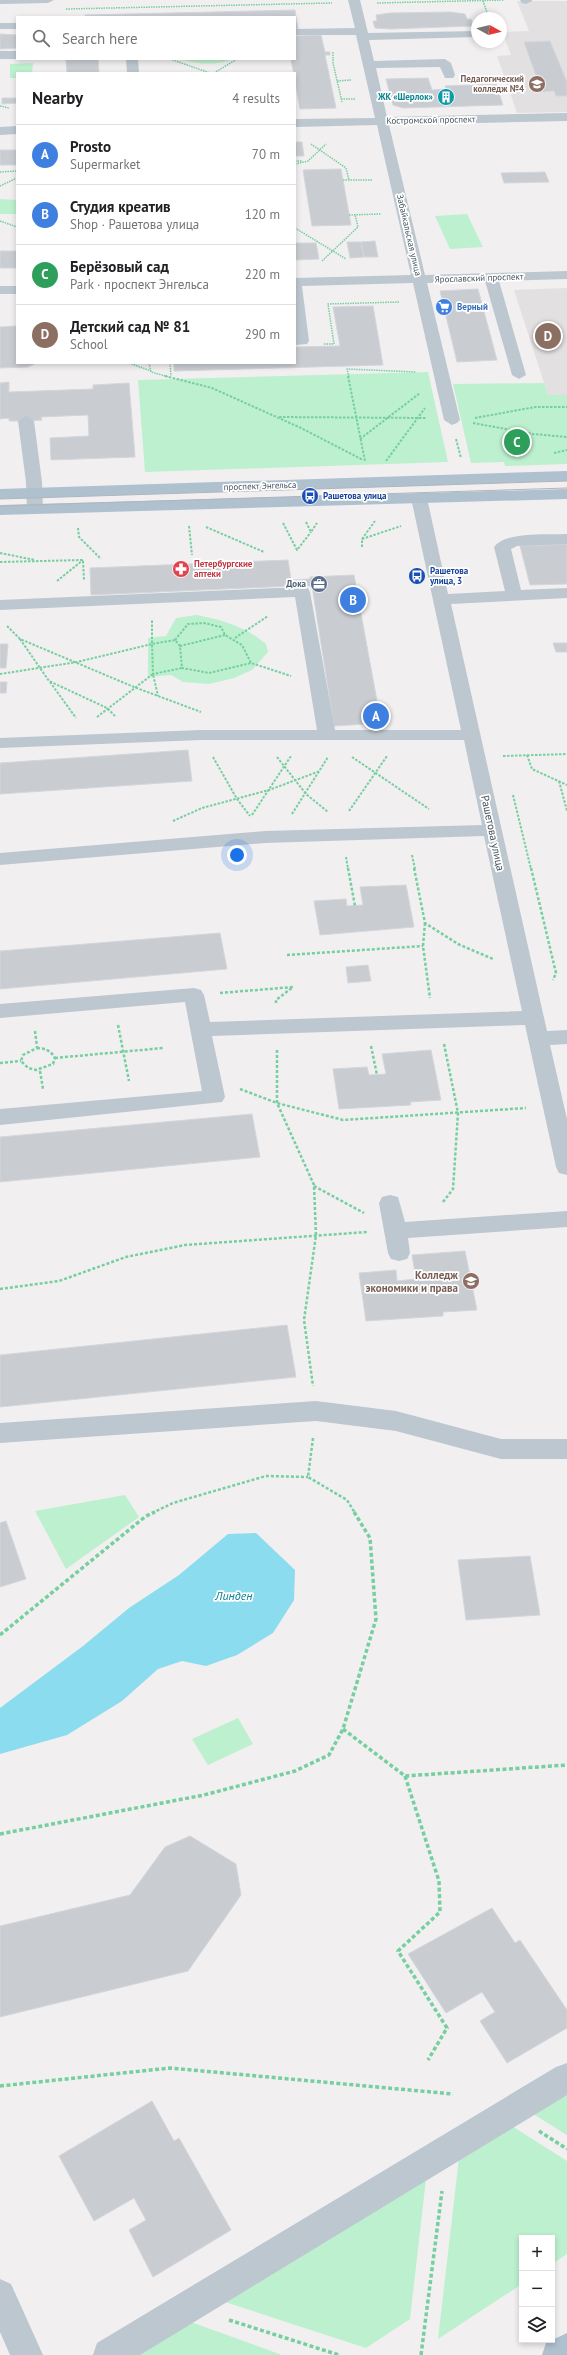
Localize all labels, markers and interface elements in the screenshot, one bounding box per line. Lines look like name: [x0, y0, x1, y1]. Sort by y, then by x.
north arrow: [471, 12, 507, 48]
search box: [16, 16, 296, 60]
icon: search: [30, 27, 52, 49]
text: Search here: [62, 29, 138, 48]
place label: Педагогический колледж №4: [461, 73, 524, 94]
school or university icon: Педагогический колледж №4: [527, 74, 547, 94]
text: Nearby: [32, 87, 83, 109]
building icon: ЖК «Шерлок»: [436, 87, 456, 107]
text: 4 results: [232, 90, 280, 107]
place label: ЖК «Шерлок»: [377, 91, 434, 102]
street label: Костромской проспект: [386, 113, 476, 126]
text: Prosto: [70, 137, 111, 156]
text: A: [41, 146, 49, 163]
text: 70 m: [252, 146, 280, 163]
text: Supermarket: [70, 156, 140, 173]
street label: Забайкальская улица: [395, 193, 424, 277]
text: Студия креатив: [70, 197, 171, 216]
text: B: [41, 206, 49, 223]
text: 120 m: [245, 206, 280, 223]
text: Shop · Рашетова улица: [70, 216, 199, 233]
text: Берёзовый сад: [70, 257, 169, 276]
text: C: [41, 266, 49, 283]
text: 220 m: [245, 266, 280, 283]
street label: Ярославский проспект: [434, 270, 524, 285]
text: Park · проспект Энгельса: [70, 276, 209, 293]
supermarket icon: Верный: [434, 297, 454, 317]
place label: Верный: [457, 301, 488, 312]
text: Детский сад № 81: [70, 317, 190, 336]
pin: D: [535, 321, 561, 351]
text: D: [41, 326, 49, 343]
text: 290 m: [245, 326, 280, 343]
text: School: [70, 336, 108, 353]
pin: C: [504, 427, 530, 457]
street label: проспект Энгельса: [223, 479, 297, 492]
bus stop icon: Рашетова улица: [300, 486, 320, 506]
place label: Рашетова улица: [323, 490, 387, 501]
place label: Петербургские аптеки: [194, 558, 253, 579]
pharmacy icon: Петербургские аптеки: [171, 559, 191, 579]
place label: Рашетова улица, 3: [429, 565, 469, 586]
bus stop icon: Рашетова улица, 3: [407, 566, 427, 586]
office icon: Дока: [309, 574, 329, 594]
place label: Дока: [286, 578, 307, 589]
pin: B: [340, 585, 366, 615]
pin: A: [363, 701, 389, 731]
street label: Рашетова улица: [478, 794, 508, 872]
your location: [227, 845, 247, 865]
place label: Колледж экономики и права: [365, 1268, 458, 1295]
school or university icon: Колледж экономики и права: [461, 1271, 481, 1291]
water label: Линден: [214, 1588, 253, 1603]
map controls: [519, 2235, 555, 2343]
button: +: [519, 2235, 555, 2271]
button: −: [519, 2271, 555, 2307]
button: layers: [519, 2307, 555, 2343]

